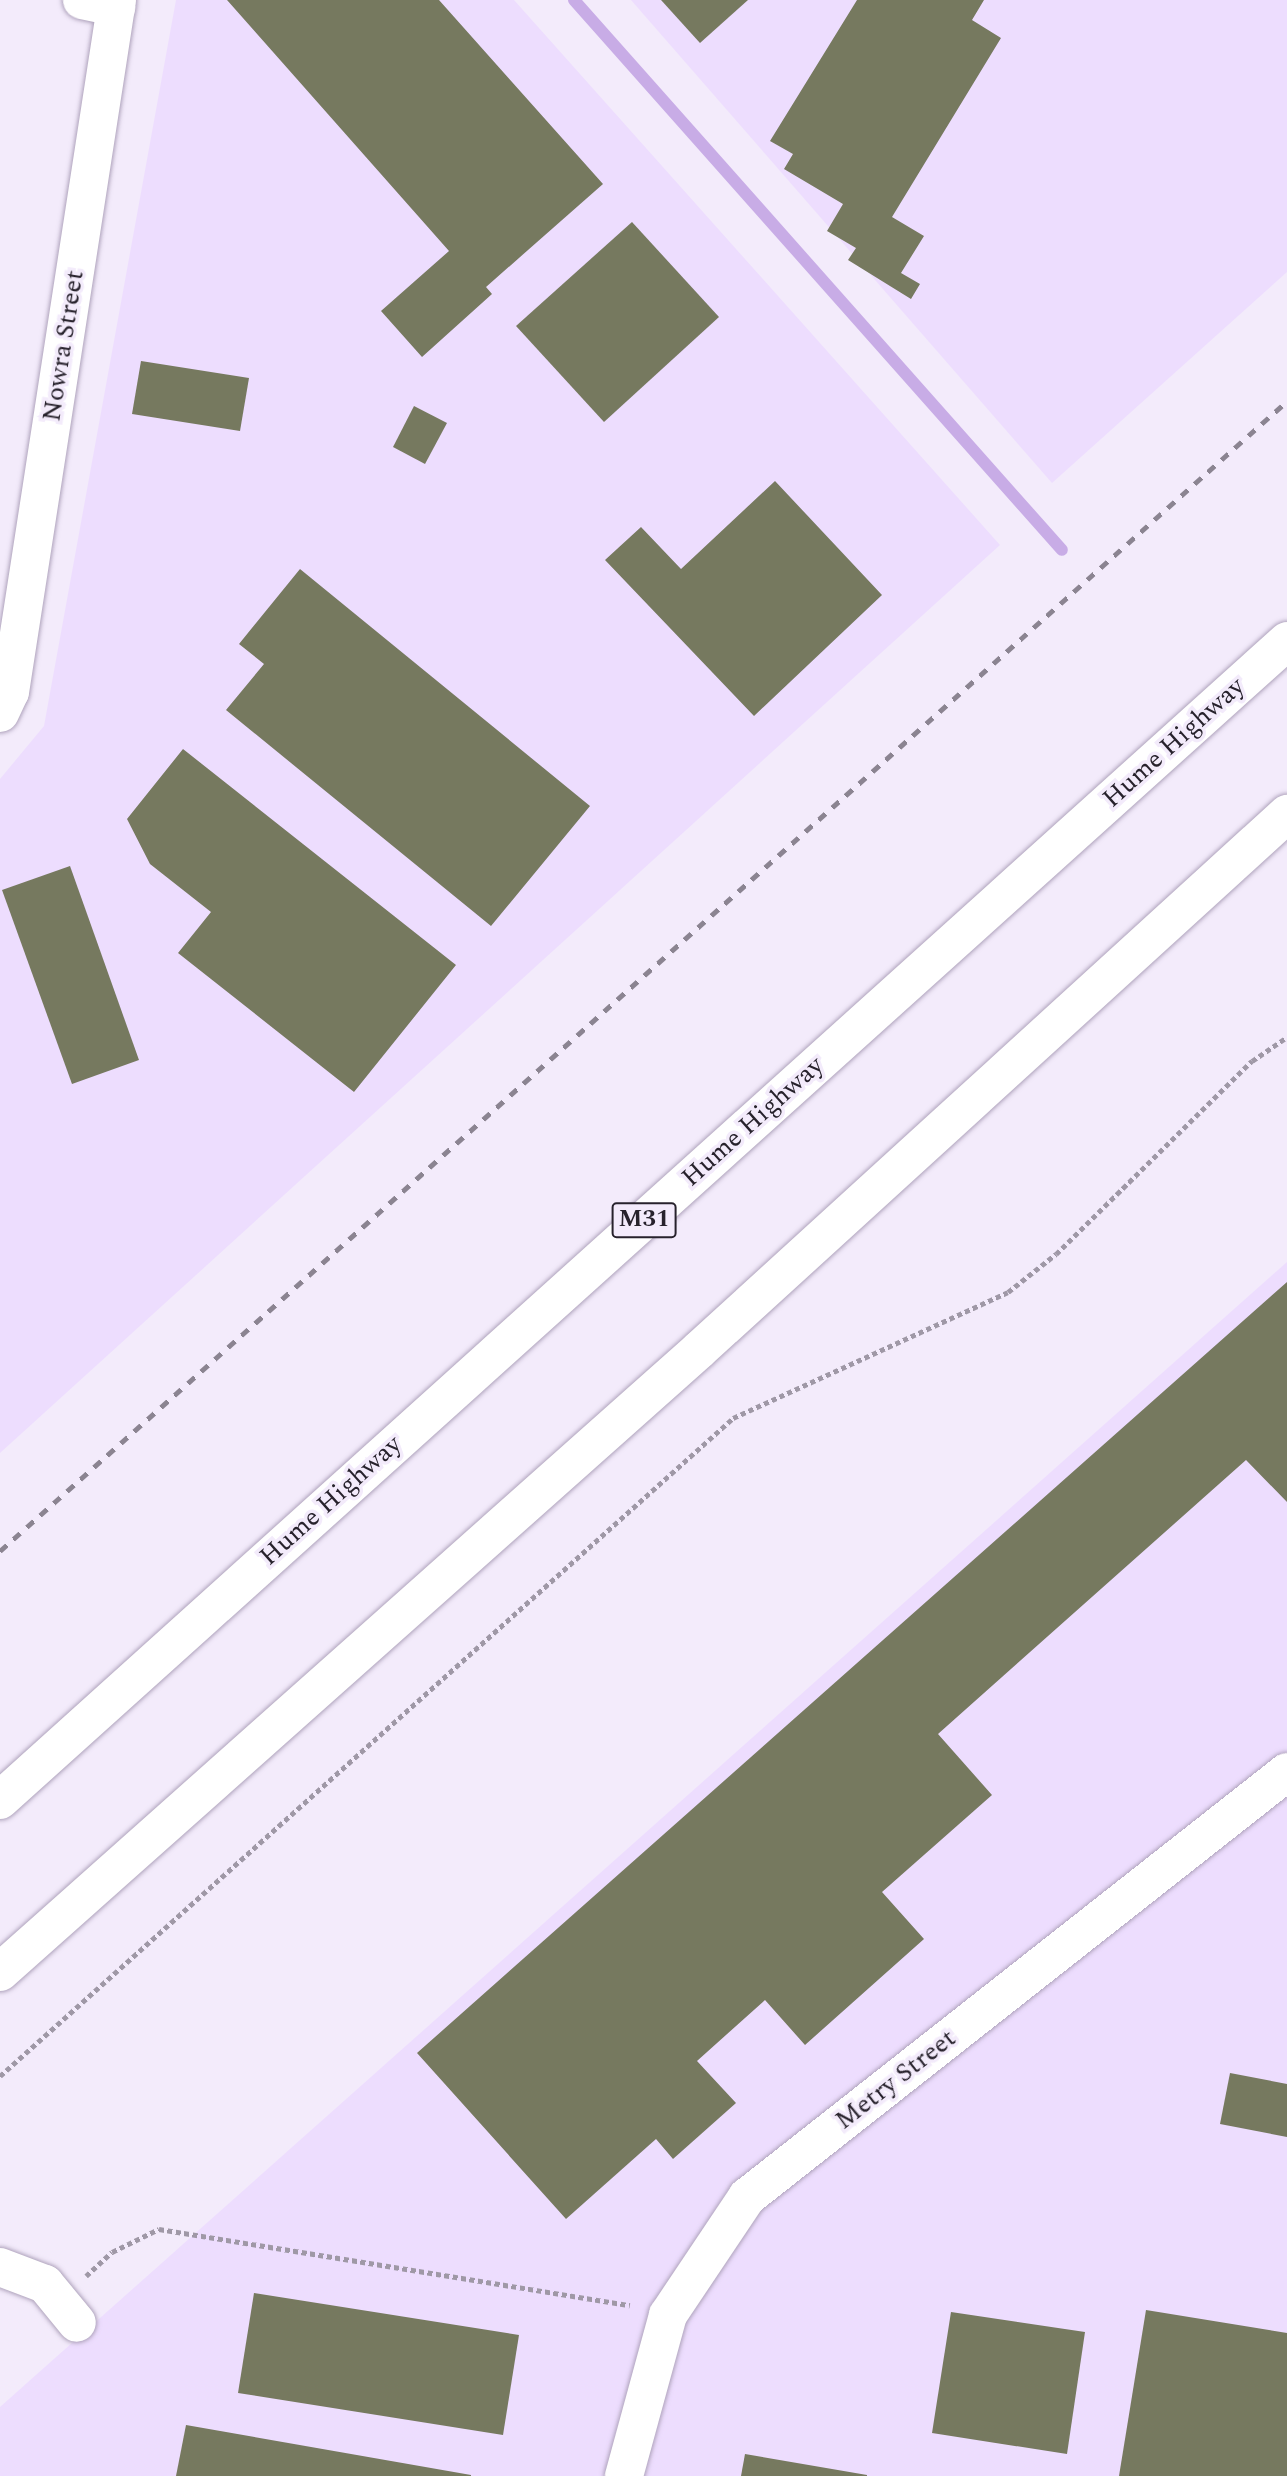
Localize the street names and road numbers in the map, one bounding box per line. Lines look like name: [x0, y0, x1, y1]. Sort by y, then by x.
street label: Nowra Street: [37, 268, 91, 424]
street label: Hume Highway: [1097, 671, 1251, 815]
street label: Hume Highway: [676, 1050, 830, 1194]
road number: M31: [611, 1200, 677, 1240]
street label: Hume Highway: [254, 1429, 408, 1573]
street label: Metry Street: [829, 2023, 963, 2137]

